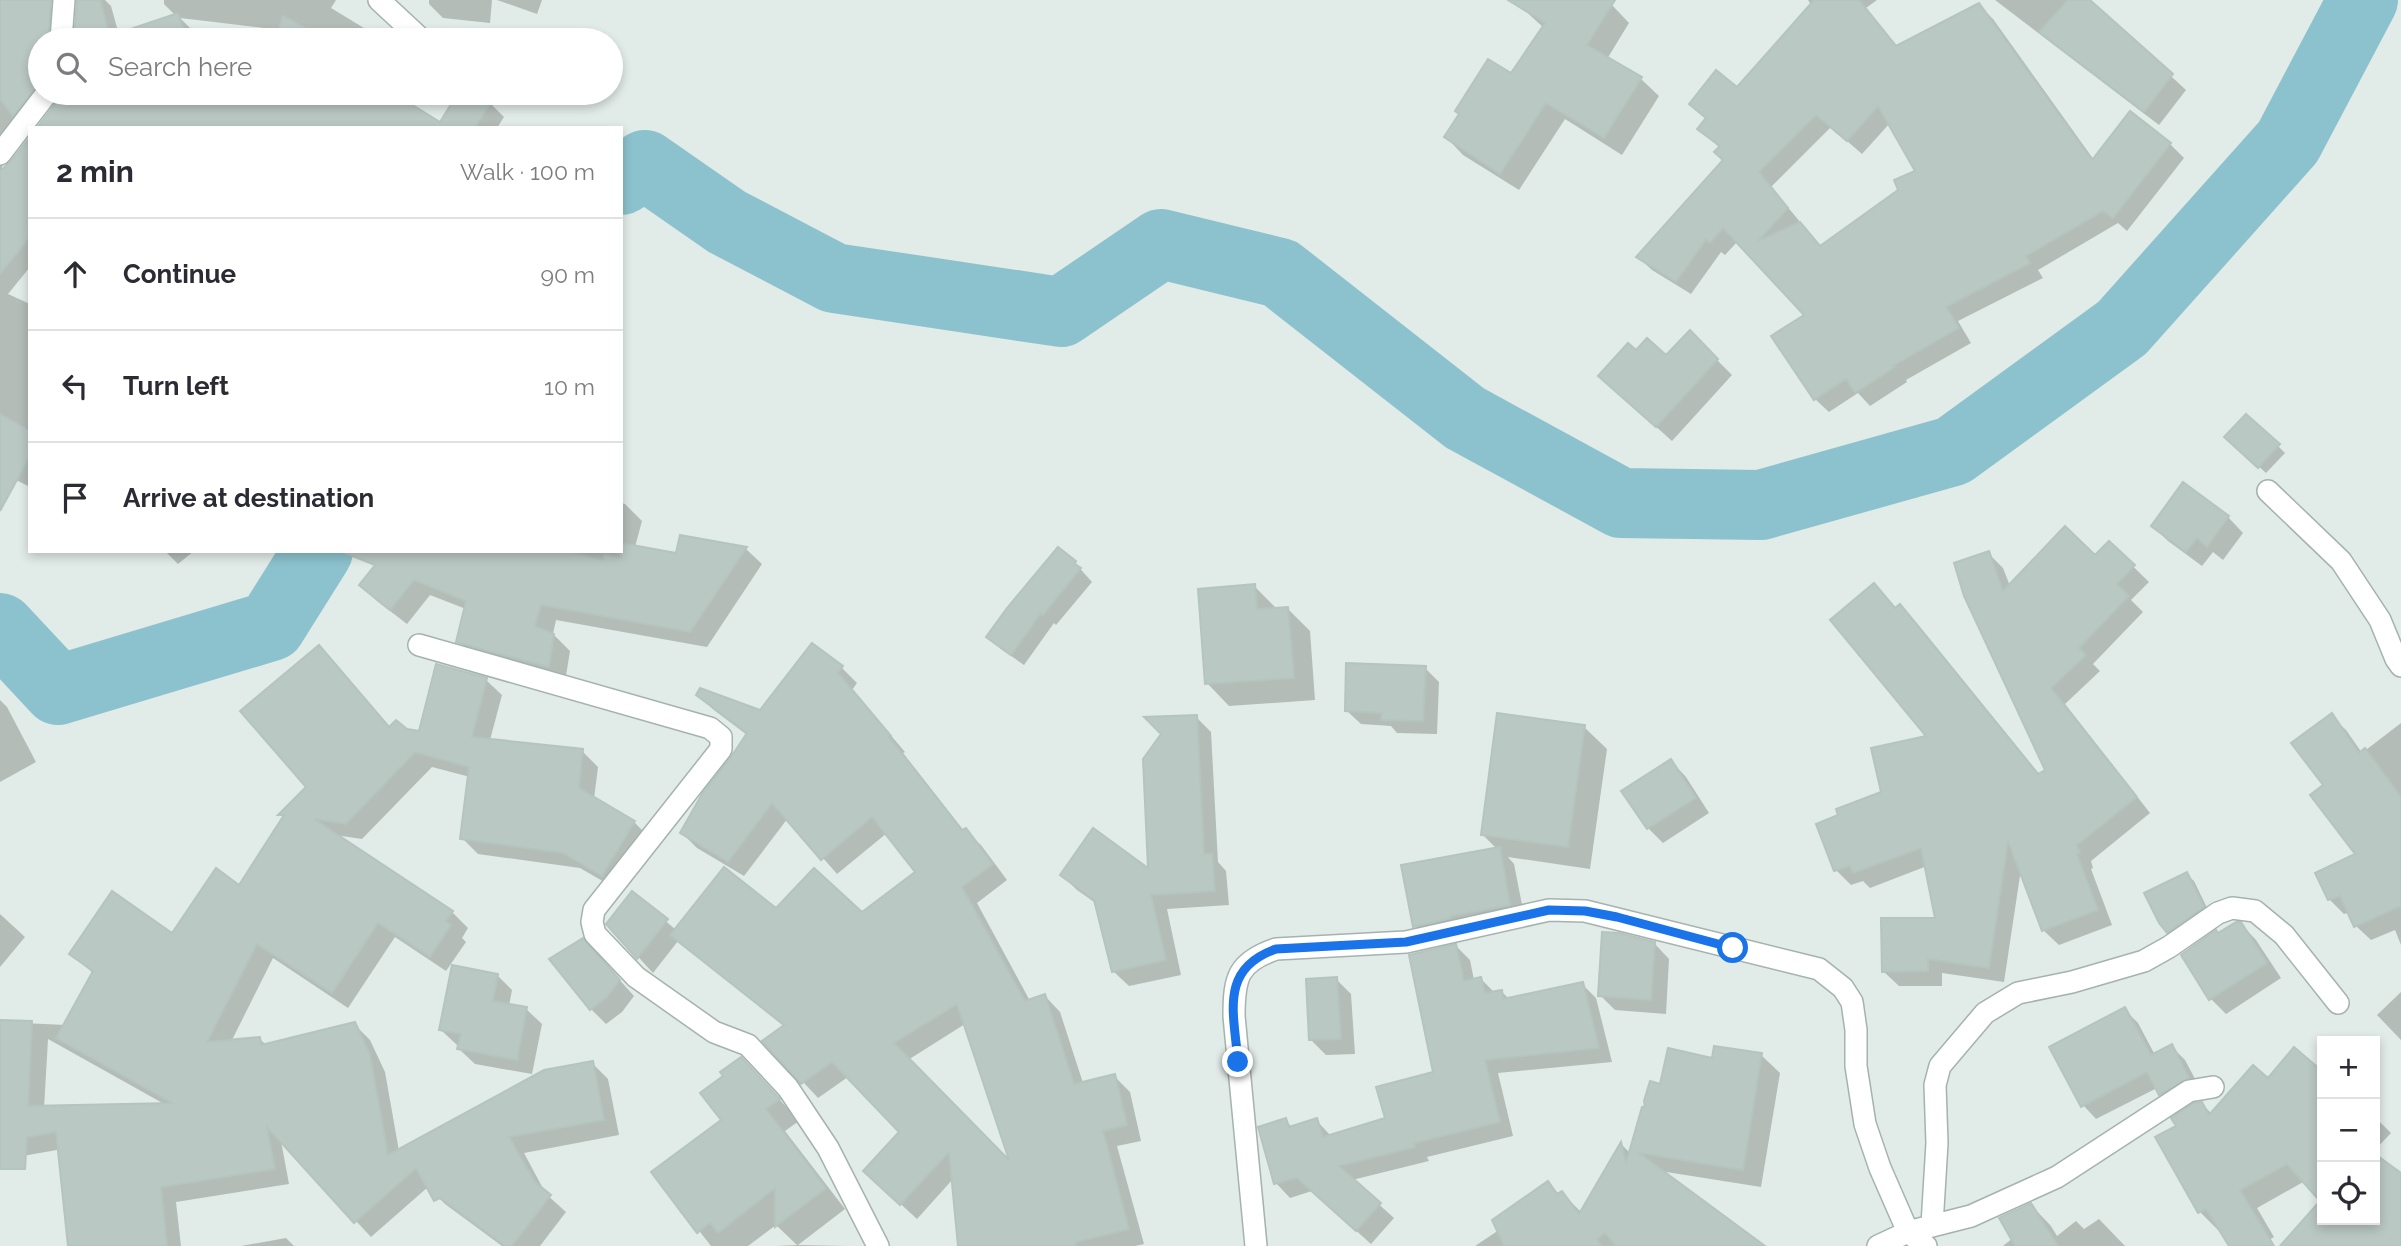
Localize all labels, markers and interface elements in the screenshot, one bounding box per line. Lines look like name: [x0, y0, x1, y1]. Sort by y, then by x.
search box: [28, 28, 623, 105]
icon: search: [52, 48, 90, 86]
text: Search here: [108, 52, 252, 82]
text: 2 min: [56, 154, 134, 189]
text: Walk · 100 m: [460, 158, 595, 185]
icon: ahead: [56, 255, 94, 293]
text: Continue: [123, 259, 236, 289]
text: 90 m: [540, 261, 595, 288]
icon: left: [56, 367, 94, 405]
text: Turn left: [123, 371, 229, 401]
text: 10 m: [544, 373, 595, 400]
icon: arrive: [56, 479, 94, 517]
text: Arrive at destination: [123, 483, 374, 513]
route start: [1717, 932, 1748, 963]
map controls: [2317, 1036, 2380, 1225]
button: +: [2317, 1036, 2380, 1099]
route end: [1222, 1046, 1253, 1077]
button: −: [2317, 1099, 2380, 1162]
button: locate: [2317, 1162, 2380, 1225]

